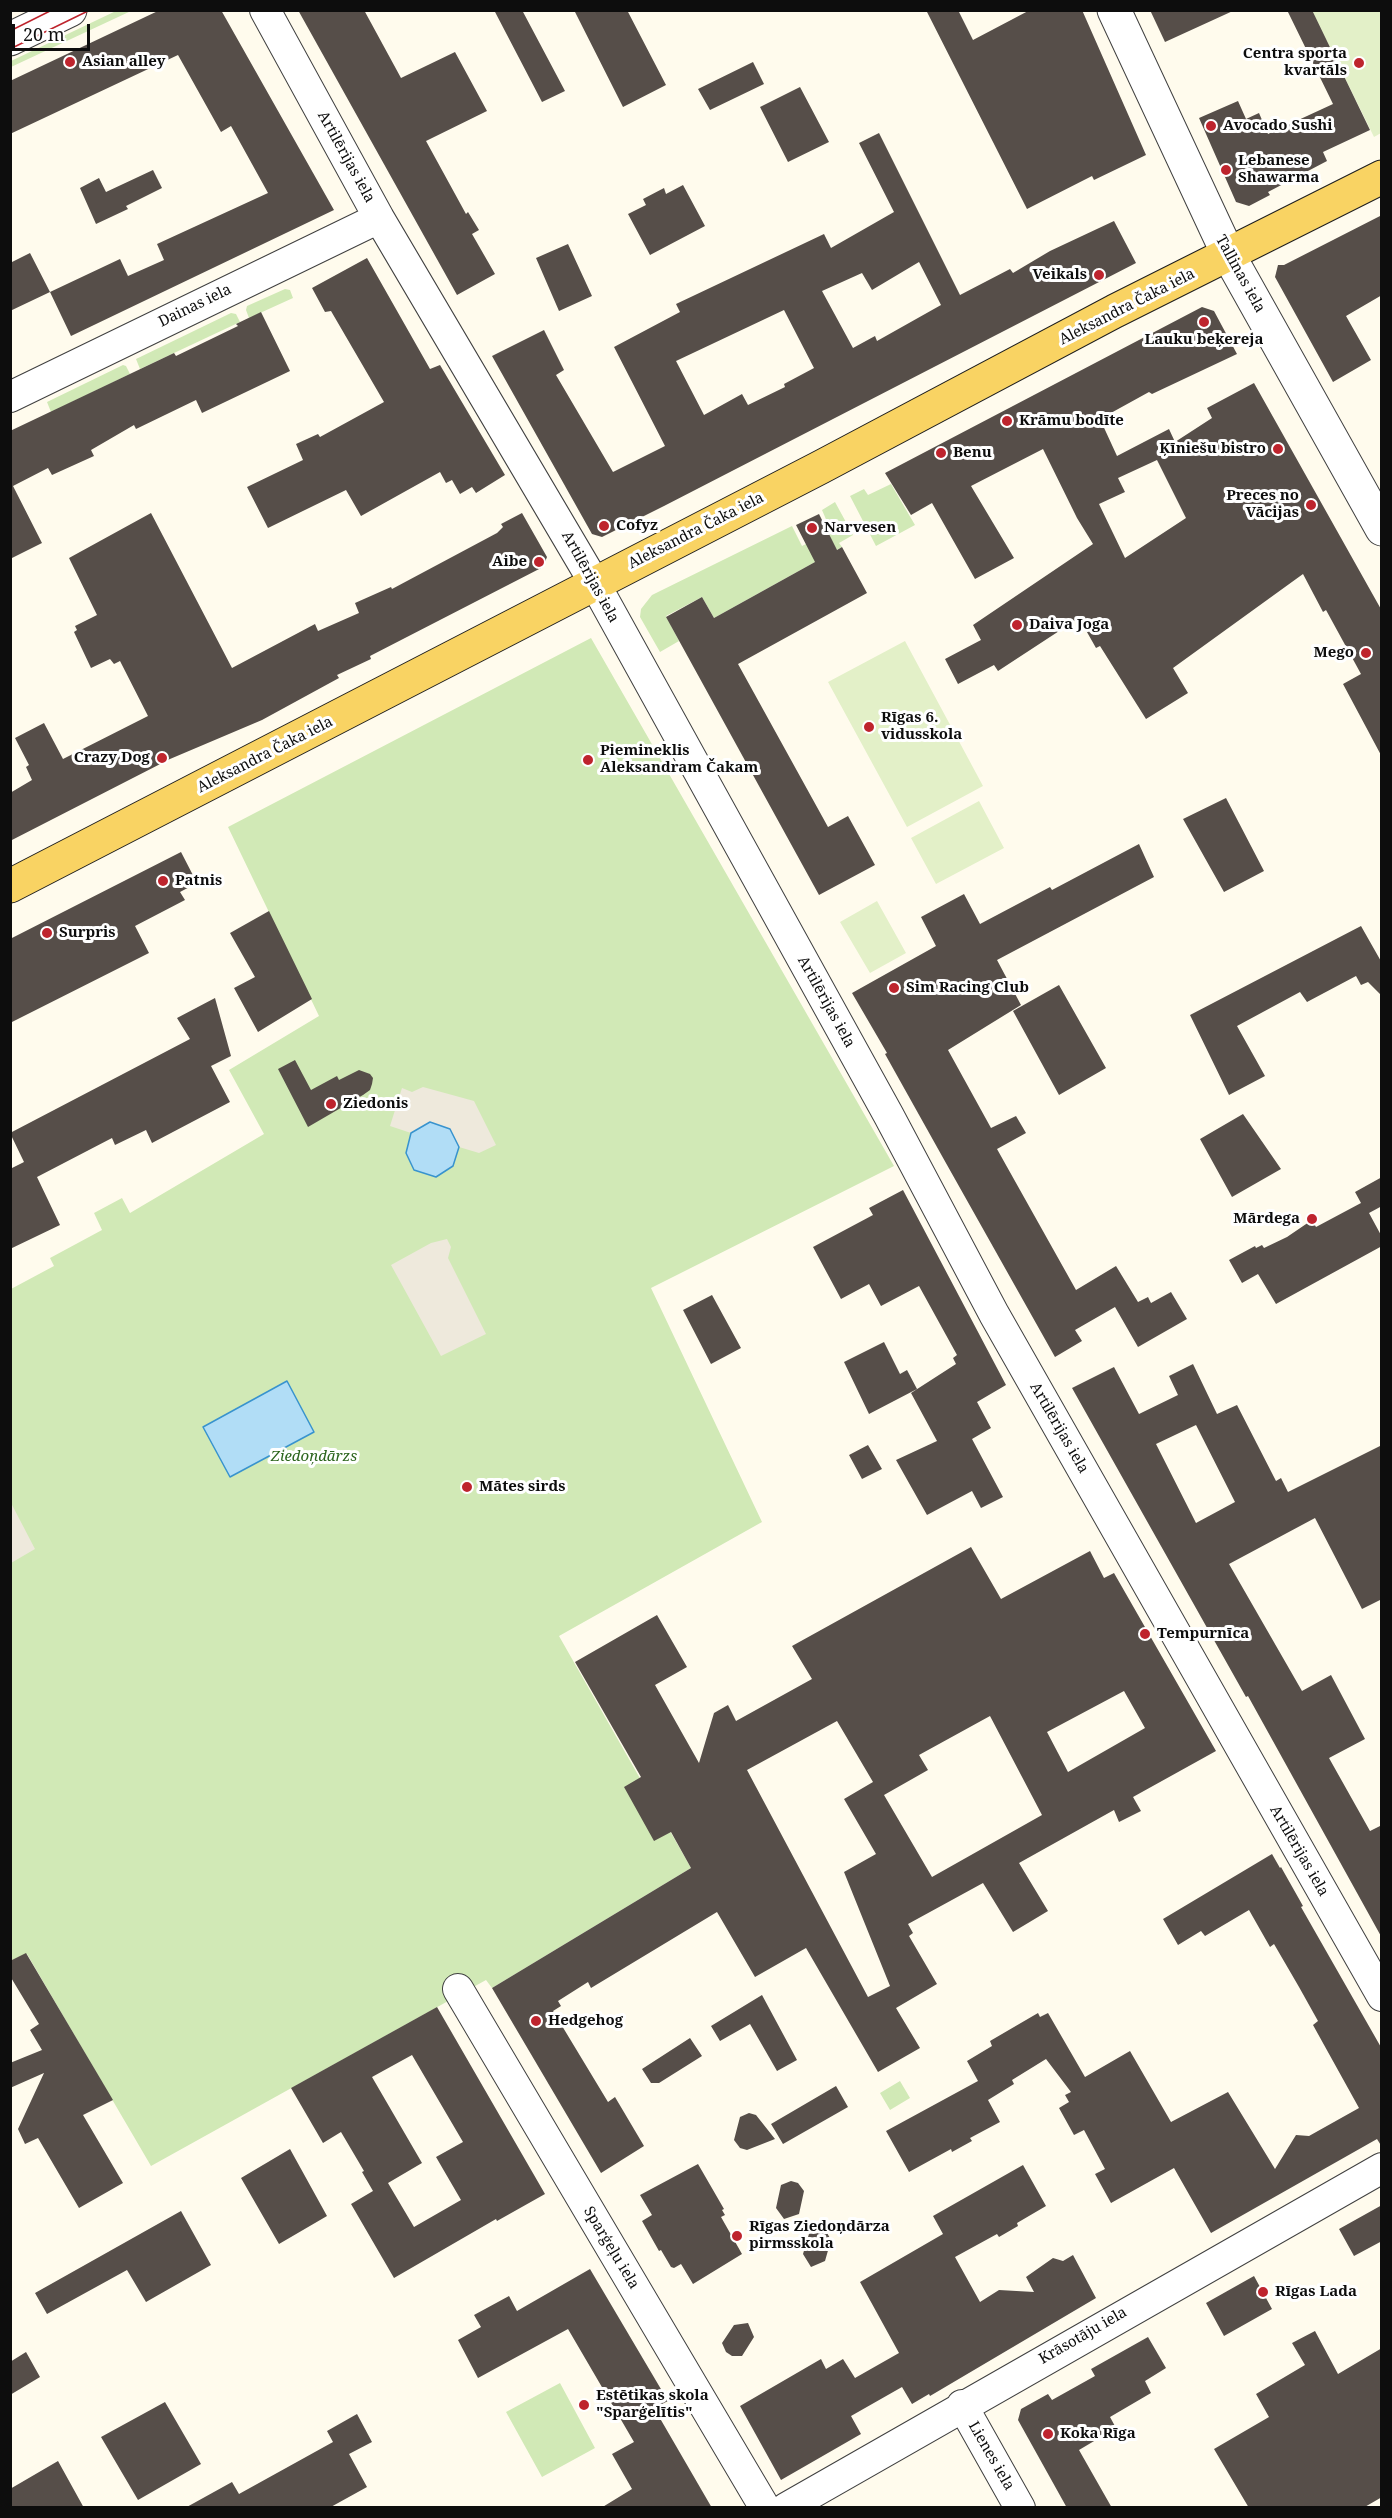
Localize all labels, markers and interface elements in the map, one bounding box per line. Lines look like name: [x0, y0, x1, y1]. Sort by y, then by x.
scale bar: [15, 12, 93, 50]
text: 20 m: [23, 22, 65, 46]
place label: Centra sporta kvartāls: [1243, 45, 1347, 80]
place label: Asian alley: [82, 53, 166, 71]
marker: Asian alley: [63, 55, 77, 69]
marker: Centra sporta kvartāls: [1352, 56, 1366, 70]
street label: Artilērijas iela: [313, 108, 379, 206]
place label: Avocado Sushi: [1223, 117, 1333, 135]
marker: Avocado Sushi: [1204, 119, 1218, 133]
place label: Lebanese Shawarma: [1238, 152, 1319, 187]
marker: Lebanese Shawarma: [1219, 163, 1233, 177]
street label: Tallinas iela: [1211, 232, 1269, 316]
street label: Aleksandra Čaka iela: [1056, 265, 1198, 349]
place label: Veikals: [1033, 266, 1087, 284]
marker: Veikals: [1092, 268, 1106, 282]
street label: Dainas iela: [156, 281, 234, 331]
marker: Lauku beķereja: [1197, 315, 1211, 329]
place label: Lauku beķereja: [1144, 331, 1264, 349]
place label: Krāmu bodīte: [1019, 412, 1124, 430]
marker: Krāmu bodīte: [1000, 414, 1014, 428]
place label: Ķīniešu bistro: [1159, 440, 1266, 458]
marker: Ķīniešu bistro: [1271, 442, 1285, 456]
place label: Benu: [953, 444, 992, 462]
marker: Benu: [934, 446, 948, 460]
place label: Preces no Vācijas: [1226, 487, 1299, 522]
street label: Aleksandra Čaka iela: [625, 489, 767, 573]
marker: Preces no Vācijas: [1304, 498, 1318, 512]
place label: Cofyz: [616, 517, 658, 535]
marker: Cofyz: [597, 519, 611, 533]
place label: Narvesen: [824, 519, 896, 537]
marker: Narvesen: [805, 521, 819, 535]
street label: Artilērijas iela: [557, 528, 623, 626]
place label: Aibe: [492, 553, 527, 571]
marker: Aibe: [532, 555, 546, 569]
place label: Daiva Joga: [1029, 616, 1109, 634]
marker: Daiva Joga: [1010, 618, 1024, 632]
place label: Mego: [1314, 644, 1354, 662]
marker: Mego: [1359, 646, 1373, 660]
place label: Rīgas 6. vidusskola: [881, 709, 962, 744]
street label: Aleksandra Čaka iela: [194, 713, 336, 797]
marker: Rīgas 6. vidusskola: [862, 720, 876, 734]
place label: Piemineklis Aleksandram Čakam: [600, 742, 758, 777]
place label: Crazy Dog: [74, 749, 150, 767]
marker: Crazy Dog: [155, 751, 169, 765]
marker: Piemineklis Aleksandram Čakam: [581, 753, 595, 767]
place label: Patnis: [175, 872, 222, 890]
marker: Patnis: [156, 874, 170, 888]
place label: Surpris: [59, 924, 116, 942]
marker: Surpris: [40, 926, 54, 940]
street label: Artilērijas iela: [793, 953, 859, 1051]
place label: Sim Racing Club: [906, 979, 1029, 997]
marker: Sim Racing Club: [887, 981, 901, 995]
place label: Ziedonis: [343, 1095, 408, 1113]
marker: Ziedonis: [324, 1097, 338, 1111]
place label: Mārdega: [1233, 1210, 1300, 1228]
marker: Mārdega: [1305, 1212, 1319, 1226]
street label: Artilērijas iela: [1026, 1379, 1092, 1477]
park label: Ziedoņdārzs: [271, 1448, 357, 1466]
place label: Mātes sirds: [479, 1478, 565, 1496]
marker: Mātes sirds: [460, 1480, 474, 1494]
place label: Tempurnīca: [1157, 1625, 1249, 1643]
marker: Tempurnīca: [1138, 1627, 1152, 1641]
street label: Artilērijas iela: [1266, 1802, 1332, 1900]
place label: Hedgehog: [548, 2012, 623, 2030]
marker: Hedgehog: [529, 2014, 543, 2028]
street label: Sparģeļu iela: [579, 2204, 643, 2292]
place label: Rīgas Ziedoņdārza pirmsskola: [749, 2218, 890, 2253]
marker: Rīgas Ziedoņdārza pirmsskola: [730, 2229, 744, 2243]
place label: Rīgas Lada: [1275, 2283, 1357, 2301]
marker: Rīgas Lada: [1256, 2285, 1270, 2299]
street label: Krāsotāju iela: [1036, 2304, 1130, 2368]
place label: Estētikas skola "Sparģelītis": [596, 2387, 709, 2422]
marker: Estētikas skola "Sparģelītis": [577, 2398, 591, 2412]
street label: Lienes iela: [964, 2418, 1018, 2494]
place label: Koka Rīga: [1060, 2425, 1136, 2443]
marker: Koka Rīga: [1041, 2427, 1055, 2441]

